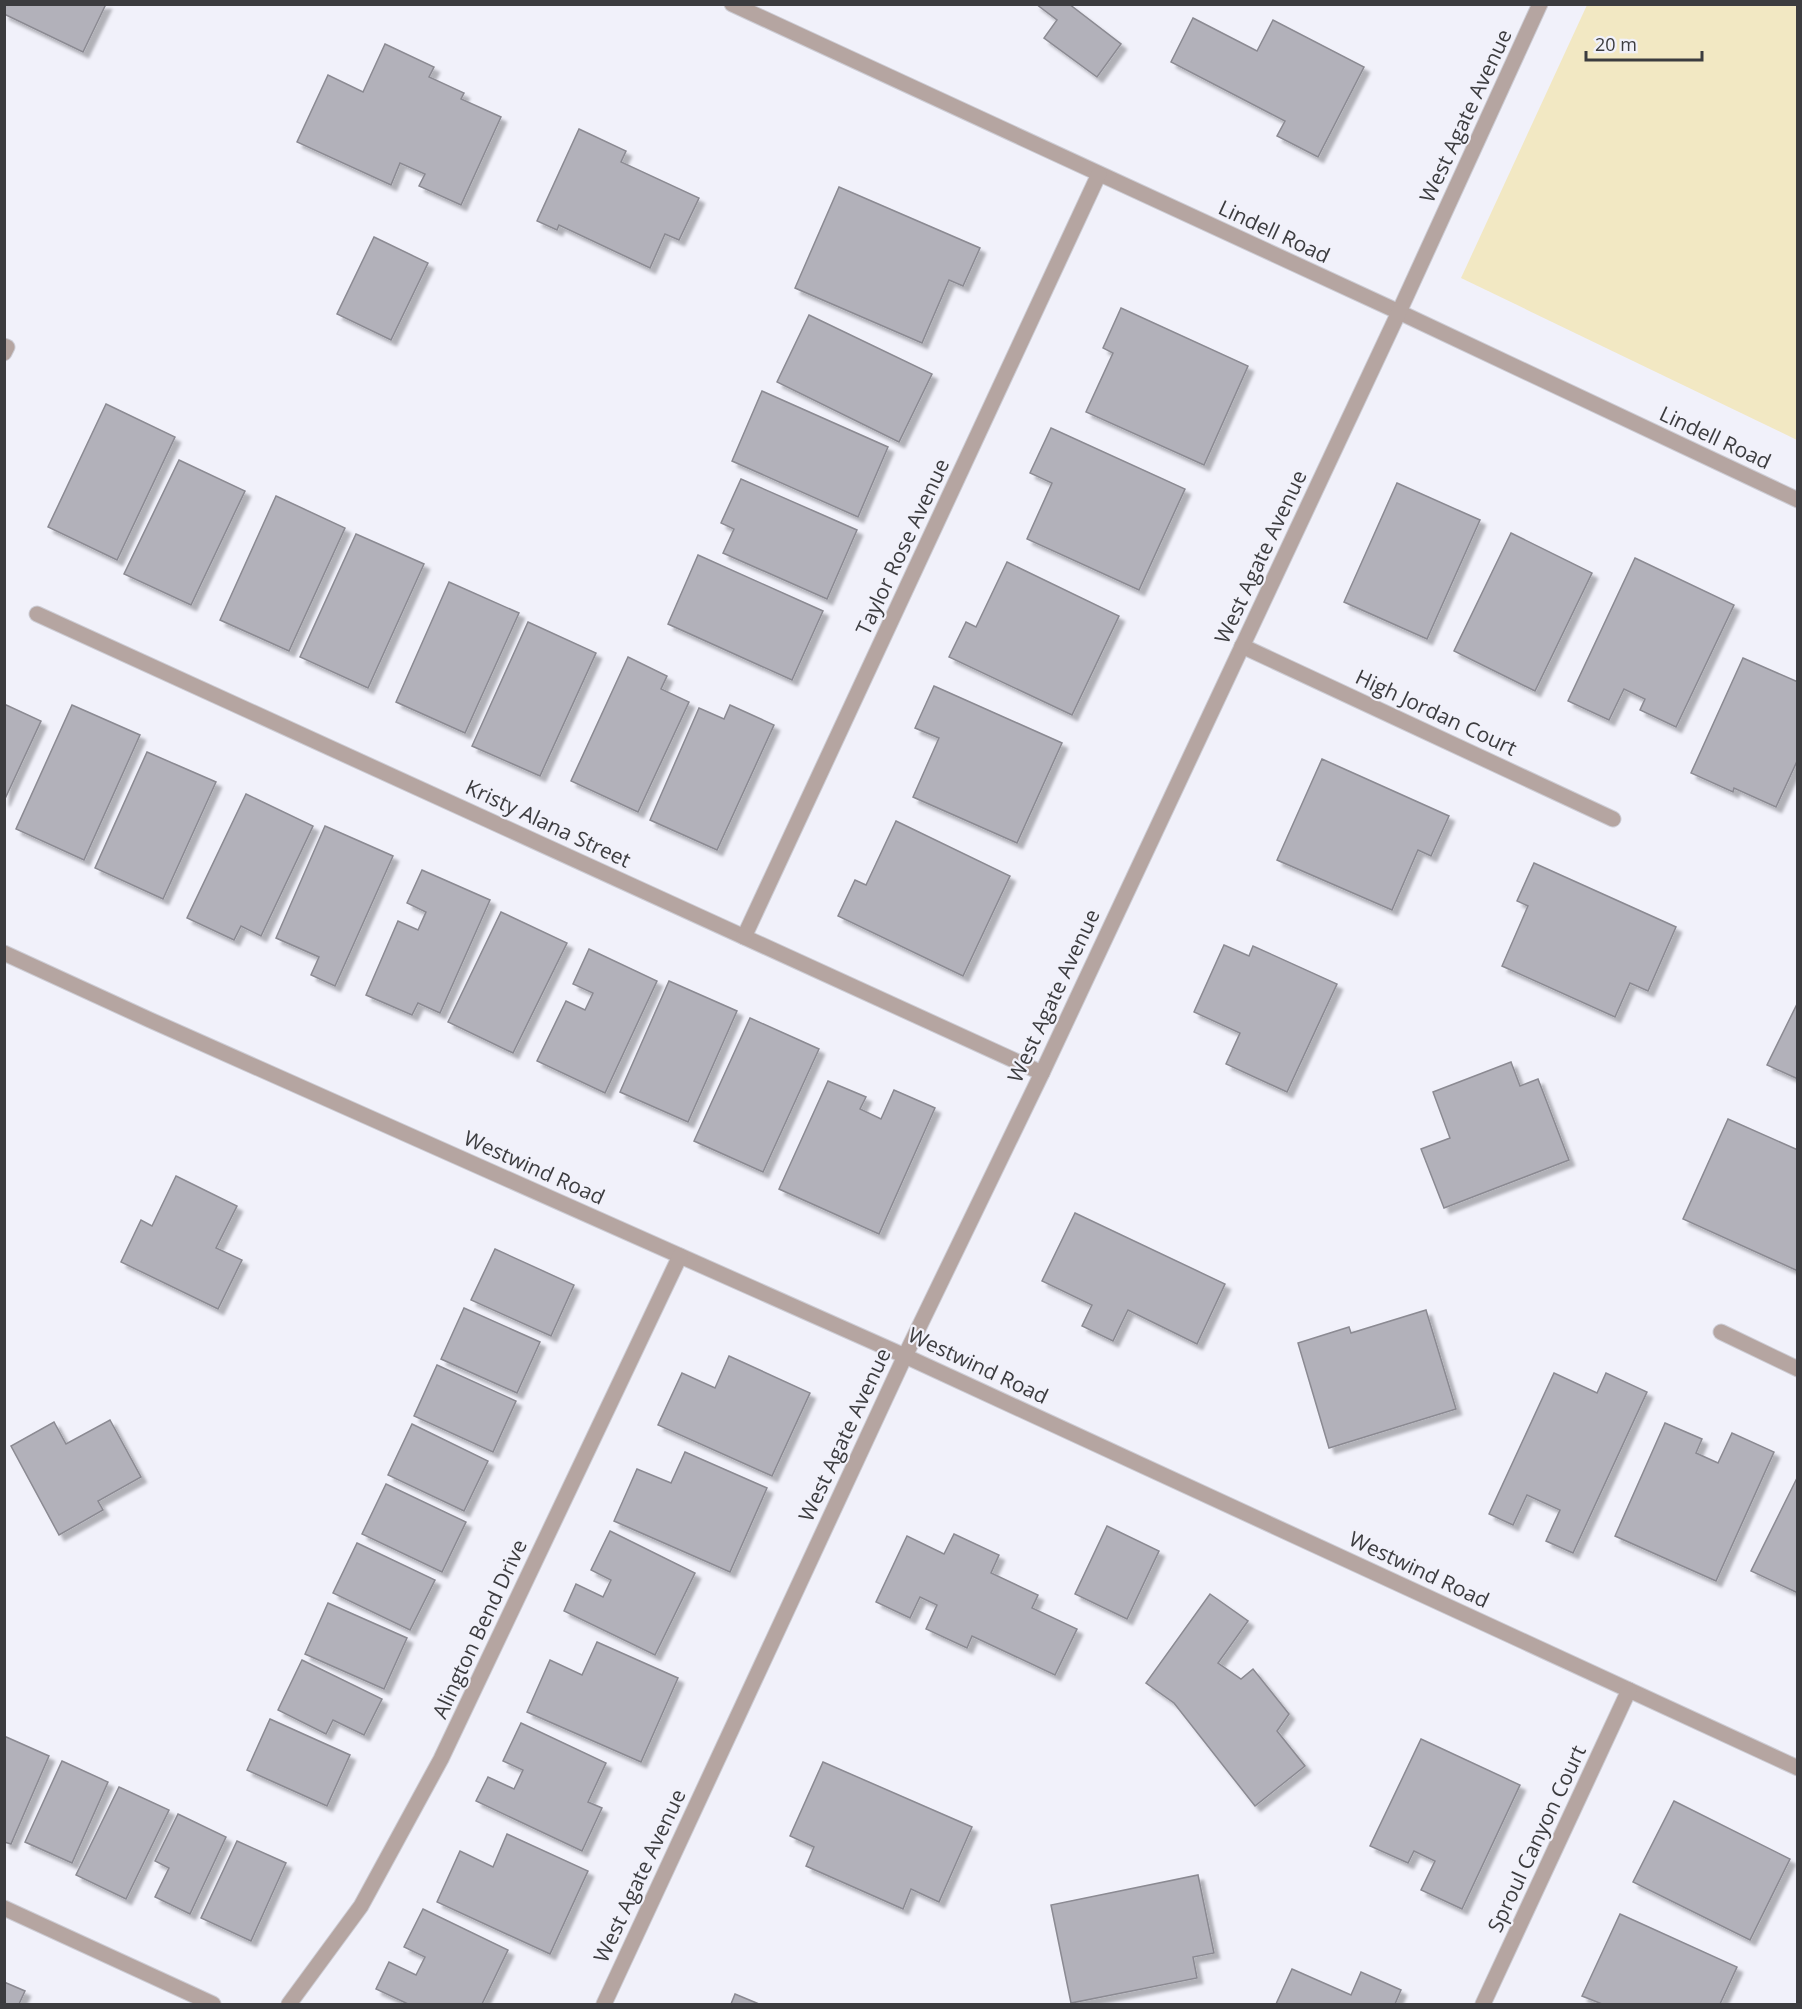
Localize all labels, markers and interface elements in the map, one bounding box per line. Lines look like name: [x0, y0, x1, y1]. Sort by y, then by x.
street label: West Agate Avenue: [1413, 24, 1518, 207]
scale bar: [1586, 24, 1702, 62]
text: 20 m: [1595, 32, 1637, 56]
street label: Lindell Road: [1214, 193, 1335, 269]
street label: Lindell Road: [1655, 399, 1776, 475]
street label: Taylor Rose Avenue: [849, 454, 955, 639]
street label: West Agate Avenue: [1208, 465, 1313, 648]
street label: High Jordan Court: [1351, 662, 1522, 762]
street label: Kristy Alana Street: [461, 773, 636, 874]
street label: West Agate Avenue: [1001, 904, 1106, 1087]
street label: Westwind Road: [459, 1123, 609, 1211]
street label: Westwind Road: [904, 1320, 1053, 1410]
street label: West Agate Avenue: [792, 1343, 897, 1526]
street label: Westwind Road: [1345, 1524, 1494, 1614]
street label: Alington Bend Drive: [425, 1534, 533, 1723]
street label: Sproul Canyon Court: [1480, 1741, 1592, 1937]
street label: West Agate Avenue: [587, 1784, 692, 1967]

